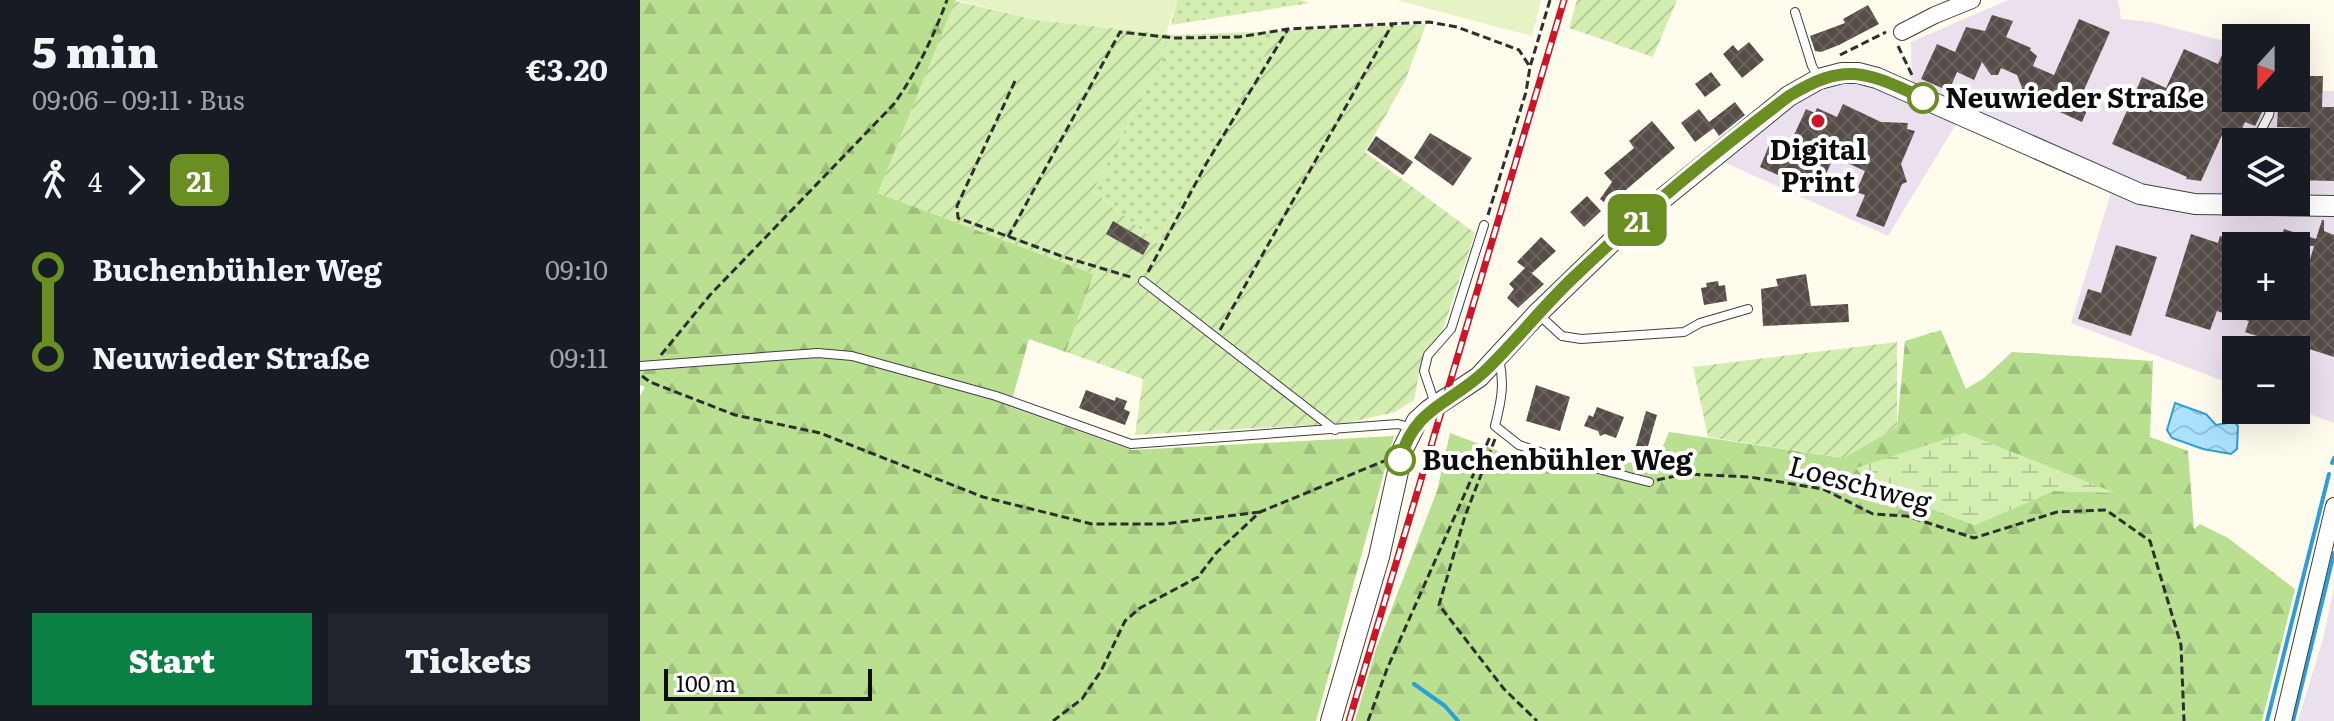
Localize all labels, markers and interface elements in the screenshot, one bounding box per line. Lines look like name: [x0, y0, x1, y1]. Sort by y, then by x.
text: 5 min: [32, 16, 159, 82]
north arrow: [2222, 24, 2310, 112]
map controls: [2222, 24, 2310, 424]
text: €3.20: [526, 46, 608, 90]
place label: Neuwieder Straße: [1945, 75, 2205, 117]
text: 09:06 – 09:11 · Bus: [32, 79, 245, 118]
marker: Neuwieder Straße: [1908, 83, 1938, 113]
marker: Digital Print: [1809, 112, 1827, 130]
place label: Digital Print: [1770, 127, 1866, 201]
button: layers: [2222, 128, 2310, 216]
icon: walk: [32, 158, 76, 202]
icon: forward: [114, 158, 158, 202]
text: 21: [186, 159, 213, 201]
text: 4: [88, 161, 102, 200]
line badge: 21: [1601, 194, 1673, 246]
text: 21: [1624, 199, 1650, 241]
button: +: [2222, 232, 2310, 320]
text: Buchenbühler Weg: [92, 246, 382, 290]
text: 09:10: [545, 249, 608, 288]
text: Neuwieder Straße: [92, 334, 370, 378]
button: −: [2222, 336, 2310, 424]
text: 09:11: [550, 337, 608, 376]
place label: Buchenbühler Weg: [1422, 437, 1694, 479]
street label: Loeschweg: [1785, 443, 1937, 521]
marker: Buchenbühler Weg: [1385, 445, 1415, 475]
button: Start: [32, 613, 312, 705]
button: Tickets: [328, 613, 608, 705]
scale bar: [664, 665, 872, 701]
text: 100 m: [676, 666, 736, 699]

